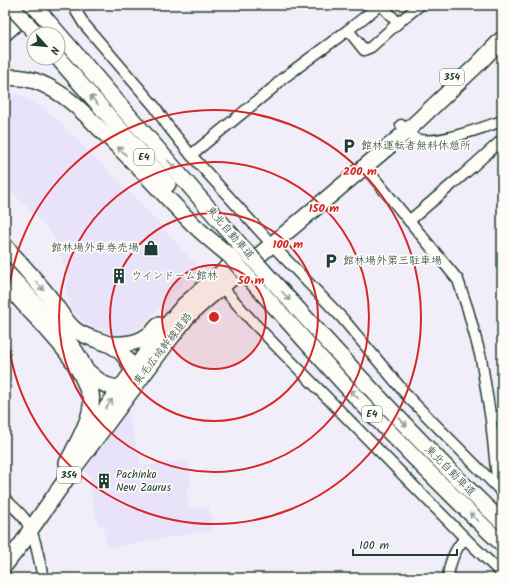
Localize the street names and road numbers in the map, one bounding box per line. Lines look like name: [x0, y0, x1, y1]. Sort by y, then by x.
road number: 354: [440, 69, 464, 85]
road number: E4: [134, 149, 154, 165]
street label: 東北自動車道: [202, 202, 258, 264]
street label: 東毛広域幹線道路: [129, 309, 197, 389]
road number: E4: [362, 406, 382, 422]
street label: 東北自動車道: [420, 441, 480, 501]
road number: 354: [57, 467, 81, 483]

